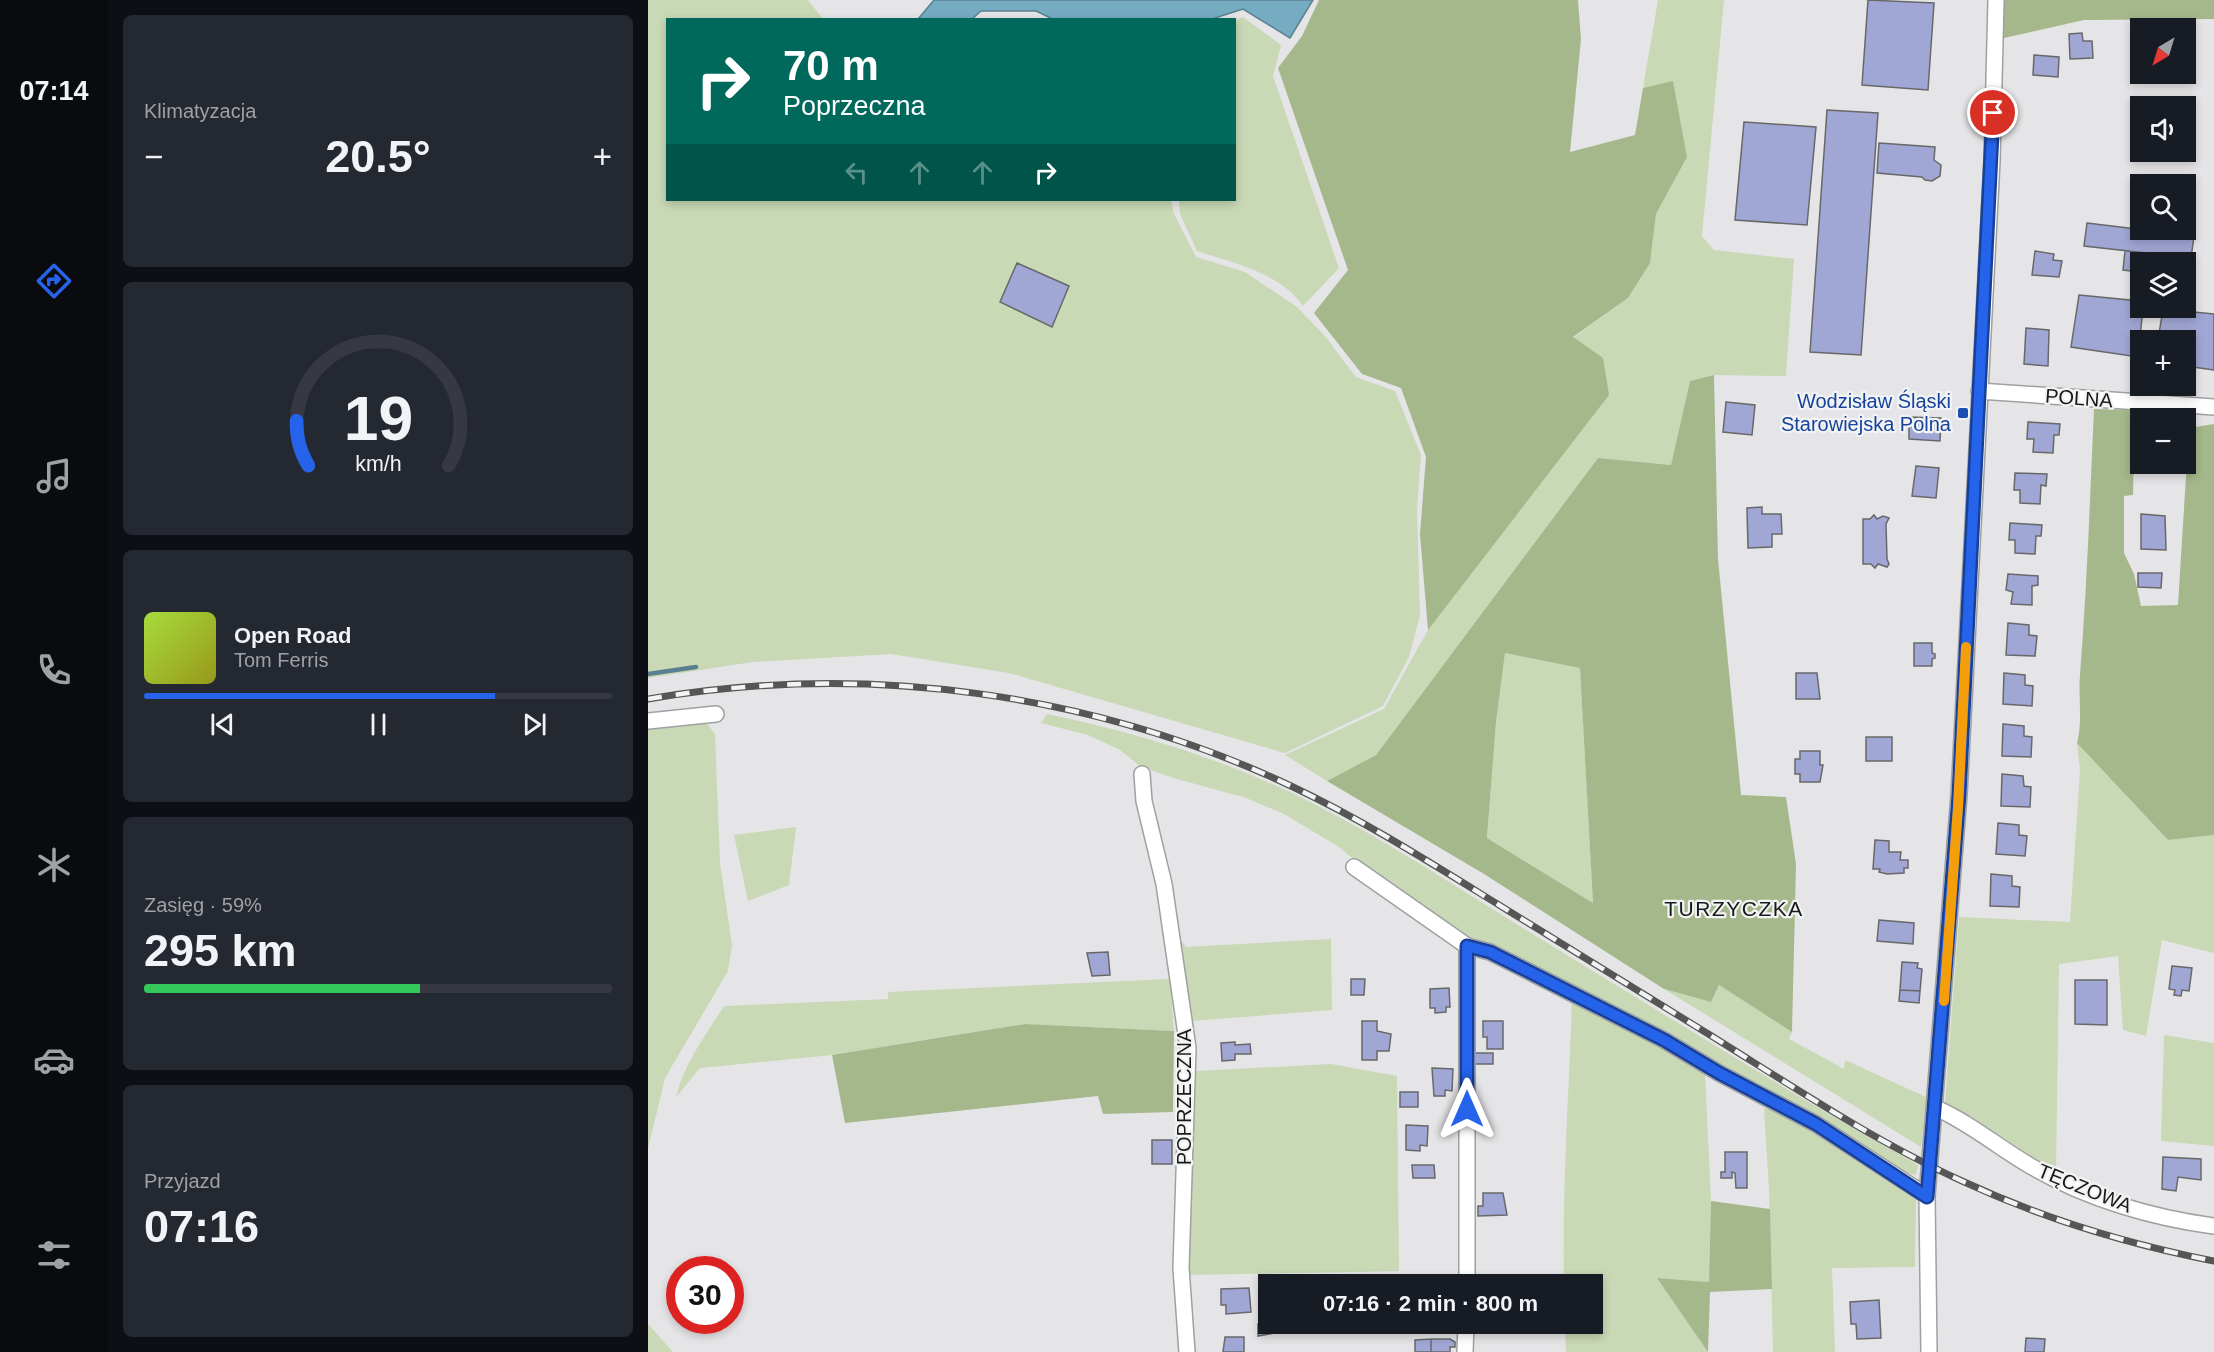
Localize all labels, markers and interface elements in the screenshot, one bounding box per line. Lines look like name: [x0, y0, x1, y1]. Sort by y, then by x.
north arrow: [2130, 18, 2196, 84]
map controls: [2130, 18, 2196, 474]
icon: right: [684, 42, 762, 120]
text: 70 m: [783, 42, 879, 89]
text: 07:14: [19, 76, 89, 106]
pin: [1967, 87, 2018, 138]
text: Poprzeczna: [783, 91, 926, 121]
icon: arrive: [1976, 96, 2009, 129]
button: sound: [2130, 96, 2196, 162]
text: Klimatyzacja: [144, 100, 256, 122]
text: 20.5°: [325, 131, 431, 182]
text: −: [144, 138, 163, 175]
text: +: [593, 138, 612, 175]
icon: left: [840, 156, 873, 189]
icon: ahead: [903, 156, 936, 189]
icon: ahead: [966, 156, 999, 189]
icon: right: [1029, 156, 1062, 189]
button: search: [2130, 174, 2196, 240]
button: layers: [2130, 252, 2196, 318]
icon: directions: [33, 260, 75, 302]
button: +: [2130, 330, 2196, 396]
text: 19: [343, 384, 413, 453]
street label: POLNA: [2044, 385, 2114, 411]
place label: Wodzisław Śląski Starowiejska Polna: [1781, 389, 1952, 435]
marker: Wodzisław Śląski Starowiejska Polna: [1956, 406, 1970, 420]
button: −: [2130, 408, 2196, 474]
text: km/h: [355, 452, 401, 476]
icon: music: [33, 455, 75, 497]
text: Open Road: [234, 623, 351, 648]
icon: phone: [33, 649, 75, 691]
text: Tom Ferris: [234, 649, 328, 671]
icon: previous: [206, 708, 239, 741]
icon: pause: [362, 708, 395, 741]
icon: next: [518, 708, 551, 741]
icon: climate: [33, 844, 75, 886]
text: Zasięg · 59%: [144, 894, 262, 916]
district label: TURZYCZKA: [1664, 897, 1804, 920]
text: 295 km: [144, 925, 297, 976]
street label: POPRZECZNA: [1173, 1028, 1195, 1165]
icon: car: [33, 1039, 75, 1081]
position arrow: [1435, 1077, 1499, 1141]
street label: TĘCZOWA: [2035, 1159, 2136, 1217]
text: Przyjazd: [144, 1170, 221, 1192]
text: 07:16: [144, 1201, 259, 1252]
icon: filters: [33, 1234, 75, 1276]
speed limit sign: 30: [666, 1256, 744, 1334]
text: 07:16 · 2 min · 800 m: [1323, 1291, 1538, 1316]

